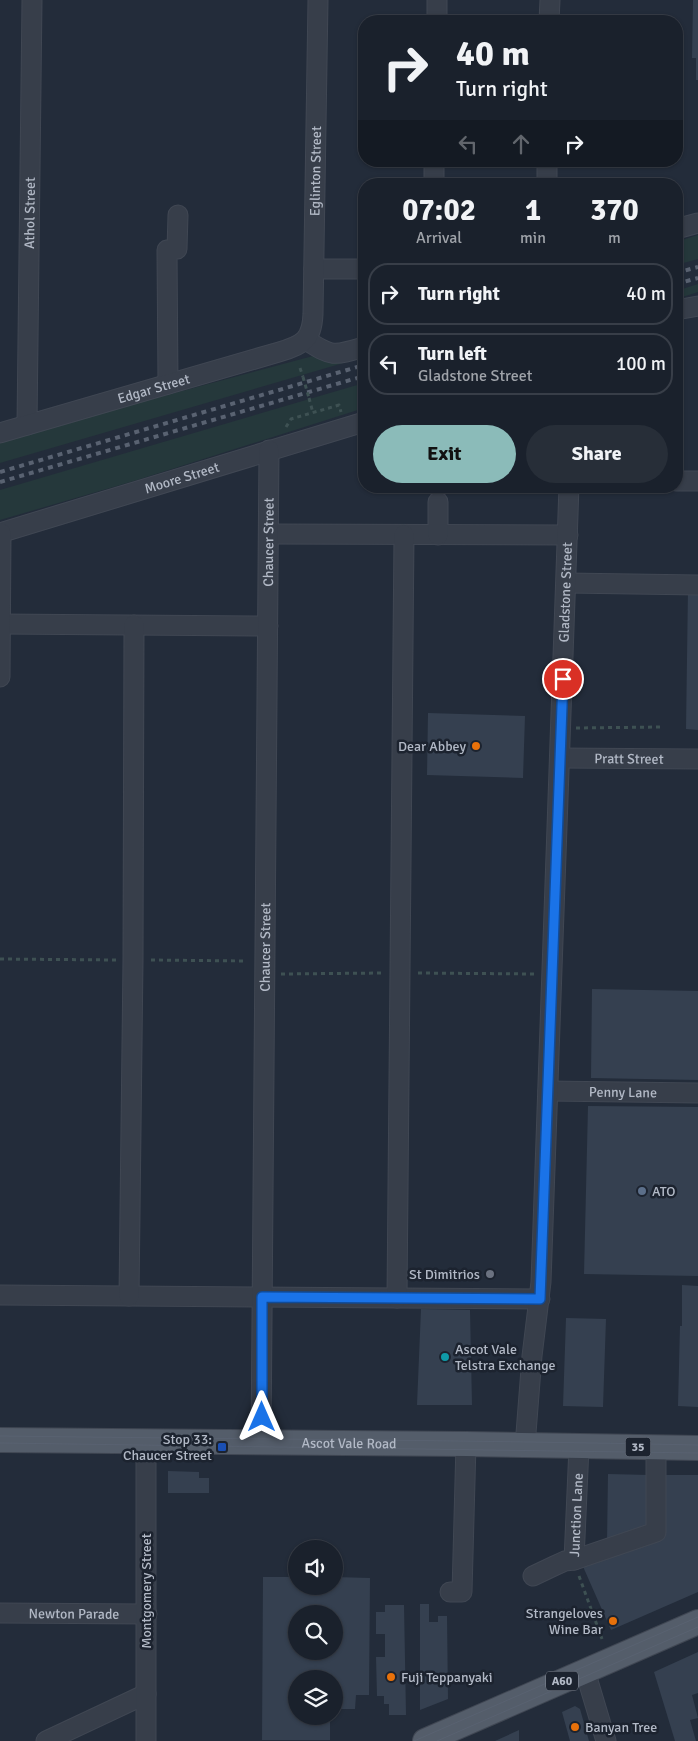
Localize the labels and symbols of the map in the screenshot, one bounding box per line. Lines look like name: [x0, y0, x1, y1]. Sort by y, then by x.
street label: Eglinton Street: [307, 126, 325, 216]
street label: Athol Street: [21, 177, 39, 249]
street label: Edgar Street: [116, 370, 192, 407]
street label: Moore Street: [142, 459, 221, 497]
street label: Chaucer Street: [260, 497, 278, 587]
street label: Gladstone Street: [556, 542, 576, 643]
pin: [542, 658, 584, 700]
place label: Dear Abbey: [398, 738, 466, 755]
marker: Dear Abbey: [470, 740, 482, 752]
street label: Pratt Street: [594, 750, 664, 768]
street label: Chaucer Street: [257, 902, 274, 992]
street label: Penny Lane: [589, 1084, 657, 1101]
place label: ATO: [652, 1183, 675, 1200]
marker: ATO: [636, 1185, 648, 1197]
place label: St Dimitrios: [409, 1266, 480, 1283]
marker: St Dimitrios: [484, 1268, 496, 1280]
place label: Ascot Vale Telstra Exchange: [455, 1341, 556, 1374]
marker: Ascot Vale Telstra Exchange: [439, 1351, 451, 1363]
position arrow: [235, 1390, 287, 1442]
place label: Stop 33: Chaucer Street: [123, 1431, 212, 1464]
street label: Ascot Vale Road: [301, 1435, 397, 1452]
road number: 35: [626, 1438, 650, 1456]
marker: Stop 33: Chaucer Street: [216, 1441, 228, 1453]
street label: Junction Lane: [566, 1473, 587, 1557]
street label: Montgomery Street: [138, 1533, 155, 1649]
street label: Newton Parade: [29, 1605, 119, 1623]
place label: Strangeloves Wine Bar: [526, 1605, 604, 1638]
marker: Strangeloves Wine Bar: [607, 1615, 619, 1627]
place label: Fuji Teppanyaki: [401, 1669, 493, 1686]
marker: Fuji Teppanyaki: [385, 1671, 397, 1683]
road number: A60: [546, 1672, 578, 1690]
place label: Banyan Tree: [585, 1719, 657, 1736]
marker: Banyan Tree: [569, 1721, 581, 1733]

